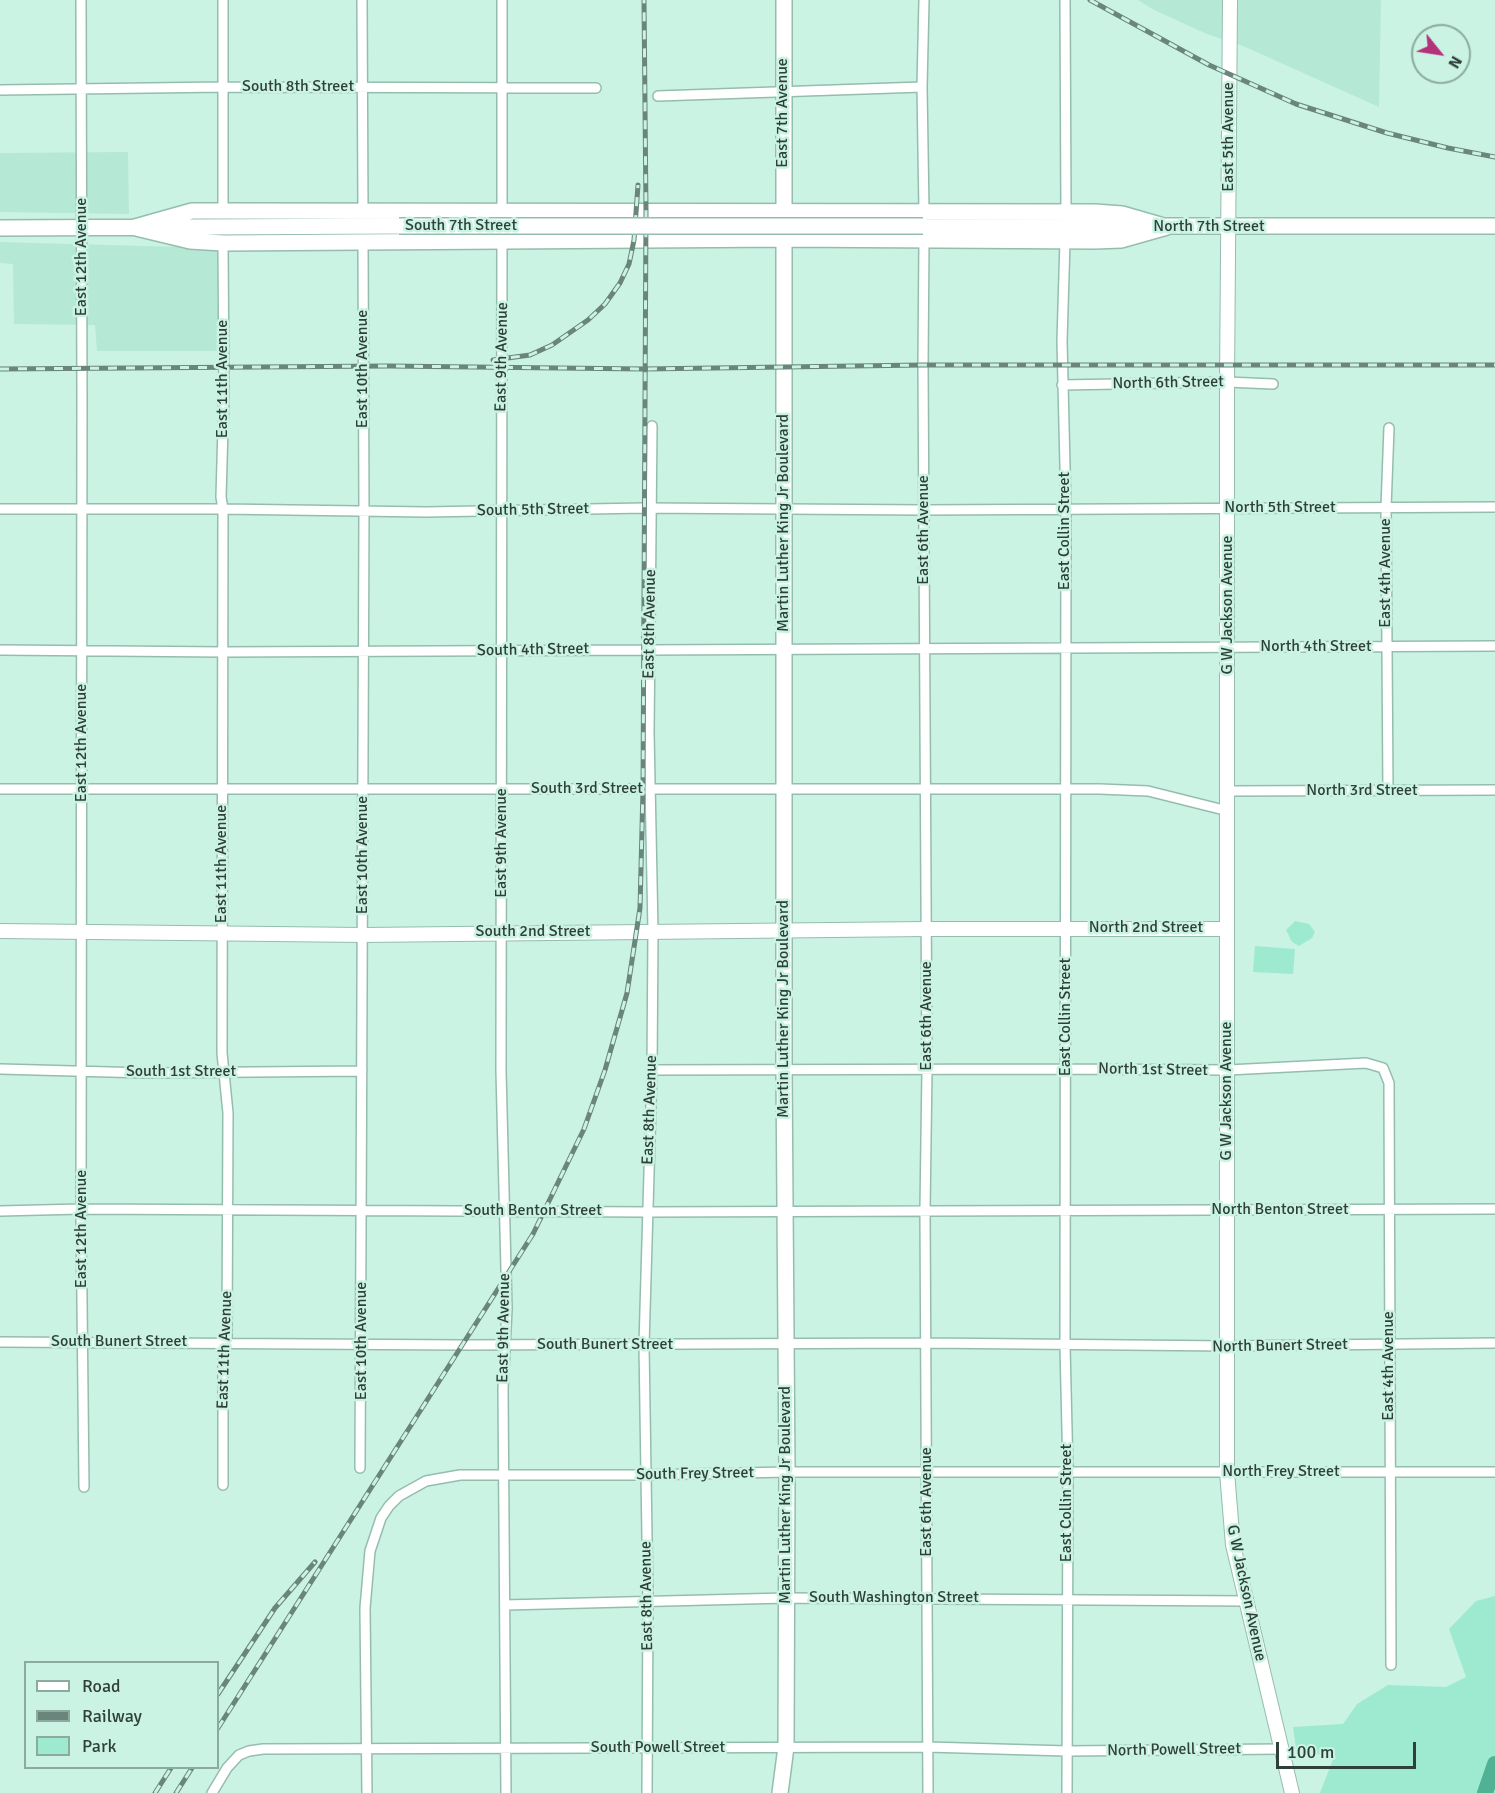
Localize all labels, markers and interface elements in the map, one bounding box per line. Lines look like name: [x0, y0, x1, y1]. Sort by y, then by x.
north arrow: [1411, 24, 1471, 84]
text: N: [1443, 52, 1466, 72]
street label: East 7th Avenue: [773, 58, 793, 168]
street label: South 8th Street: [242, 77, 354, 97]
street label: East 5th Avenue: [1219, 82, 1239, 192]
street label: East 12th Avenue: [72, 198, 92, 316]
street label: South 7th Street: [405, 216, 517, 236]
street label: North 7th Street: [1153, 217, 1265, 237]
street label: East 9th Avenue: [491, 302, 513, 412]
street label: East 10th Avenue: [353, 310, 373, 428]
street label: East 11th Avenue: [213, 320, 233, 438]
street label: North 6th Street: [1112, 372, 1224, 394]
street label: Martin Luther King Jr Boulevard: [774, 414, 794, 632]
street label: East Collin Street: [1055, 472, 1075, 590]
street label: East 6th Avenue: [914, 475, 934, 585]
street label: North 5th Street: [1224, 498, 1336, 518]
street label: South 5th Street: [477, 499, 589, 521]
street label: East 4th Avenue: [1376, 518, 1396, 628]
street label: G W Jackson Avenue: [1218, 536, 1238, 674]
street label: East 8th Avenue: [639, 569, 661, 679]
street label: North 4th Street: [1260, 637, 1372, 657]
street label: South 4th Street: [477, 639, 589, 661]
street label: East 12th Avenue: [72, 684, 92, 802]
street label: South 3rd Street: [531, 779, 643, 799]
street label: North 3rd Street: [1306, 781, 1418, 801]
street label: East 9th Avenue: [492, 788, 512, 898]
street label: East 10th Avenue: [353, 796, 373, 914]
street label: East 11th Avenue: [212, 805, 232, 923]
street label: Martin Luther King Jr Boulevard: [774, 900, 794, 1118]
street label: North 2nd Street: [1089, 918, 1203, 938]
street label: South 2nd Street: [476, 922, 590, 942]
street label: East Collin Street: [1056, 958, 1076, 1076]
street label: East 6th Avenue: [917, 961, 937, 1071]
street label: G W Jackson Avenue: [1217, 1022, 1237, 1160]
street label: East 8th Avenue: [638, 1055, 662, 1165]
street label: North 1st Street: [1098, 1059, 1208, 1081]
street label: South 1st Street: [126, 1062, 236, 1082]
street label: East 12th Avenue: [72, 1170, 92, 1288]
street label: North Benton Street: [1211, 1200, 1349, 1220]
street label: South Benton Street: [464, 1201, 602, 1221]
street label: East 9th Avenue: [493, 1273, 515, 1383]
street label: East 10th Avenue: [352, 1282, 372, 1400]
street label: East 11th Avenue: [213, 1291, 237, 1409]
street label: East 4th Avenue: [1379, 1311, 1399, 1421]
street label: South Bunert Street: [51, 1332, 187, 1352]
street label: South Bunert Street: [537, 1335, 673, 1355]
street label: North Bunert Street: [1212, 1335, 1348, 1357]
street label: Martin Luther King Jr Boulevard: [776, 1386, 796, 1604]
street label: East Collin Street: [1057, 1444, 1077, 1562]
street label: East 6th Avenue: [917, 1447, 937, 1557]
street label: North Frey Street: [1222, 1462, 1340, 1482]
street label: South Frey Street: [636, 1463, 754, 1485]
street label: G W Jackson Avenue: [1222, 1523, 1270, 1663]
street label: East 8th Avenue: [636, 1541, 658, 1651]
street label: South Washington Street: [809, 1588, 979, 1608]
legend: [24, 1661, 219, 1769]
text: Road: [82, 1675, 121, 1697]
text: Railway: [82, 1705, 142, 1727]
scale bar: [1279, 1730, 1418, 1768]
text: Park: [82, 1735, 117, 1757]
street label: South Powell Street: [591, 1738, 725, 1758]
street label: North Powell Street: [1107, 1739, 1241, 1761]
text: 100 m: [1287, 1741, 1334, 1763]

